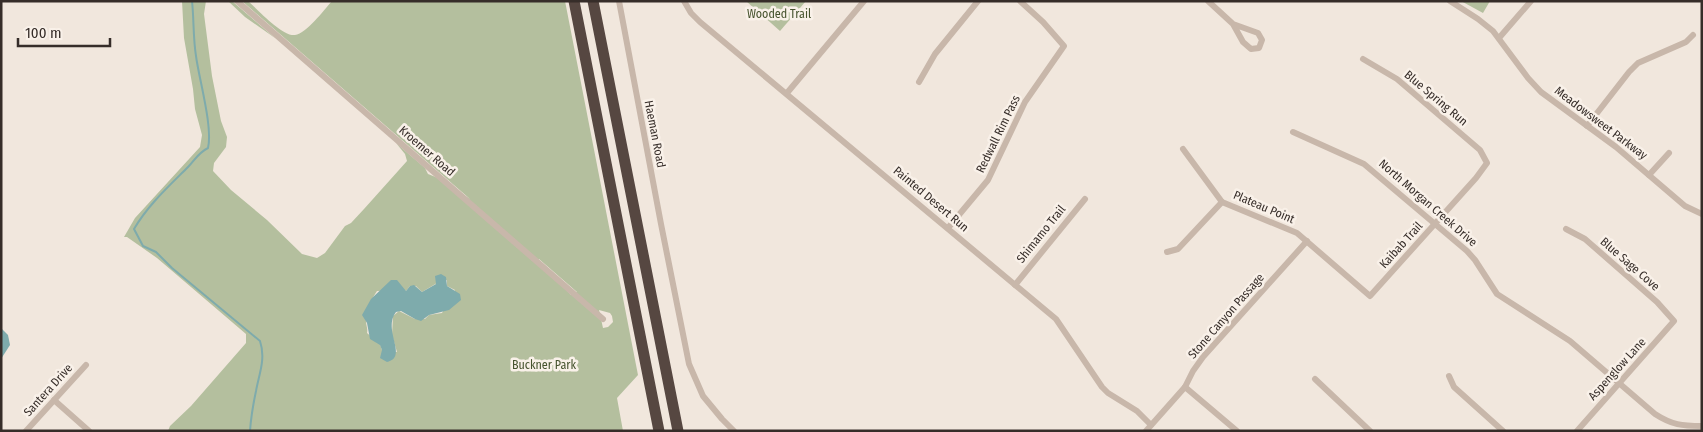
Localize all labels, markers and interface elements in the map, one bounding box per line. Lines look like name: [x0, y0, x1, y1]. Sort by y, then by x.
park label: Wooded Trail: [747, 7, 811, 21]
scale bar: [18, 15, 110, 47]
text: 100 m: [25, 24, 62, 42]
street label: Blue Spring Run: [1402, 67, 1470, 129]
street label: Meadowsweet Parkway: [1552, 84, 1651, 163]
street label: Redwall Rim Pass: [973, 93, 1023, 175]
street label: Haeman Road: [642, 99, 668, 169]
street label: Kroemer Road: [396, 123, 458, 179]
street label: North Morgan Creek Drive: [1376, 157, 1480, 250]
street label: Painted Desert Run: [891, 163, 971, 235]
street label: Plateau Point: [1231, 188, 1297, 226]
street label: Shimamo Trail: [1014, 202, 1068, 266]
street label: Kaibab Trail: [1377, 219, 1425, 271]
street label: Blue Sage Cove: [1597, 234, 1663, 294]
street label: Stone Canyon Passage: [1185, 270, 1267, 362]
street label: Aspenglow Lane: [1585, 335, 1649, 403]
park label: Buckner Park: [512, 358, 576, 372]
street label: Santera Drive: [21, 361, 75, 419]

